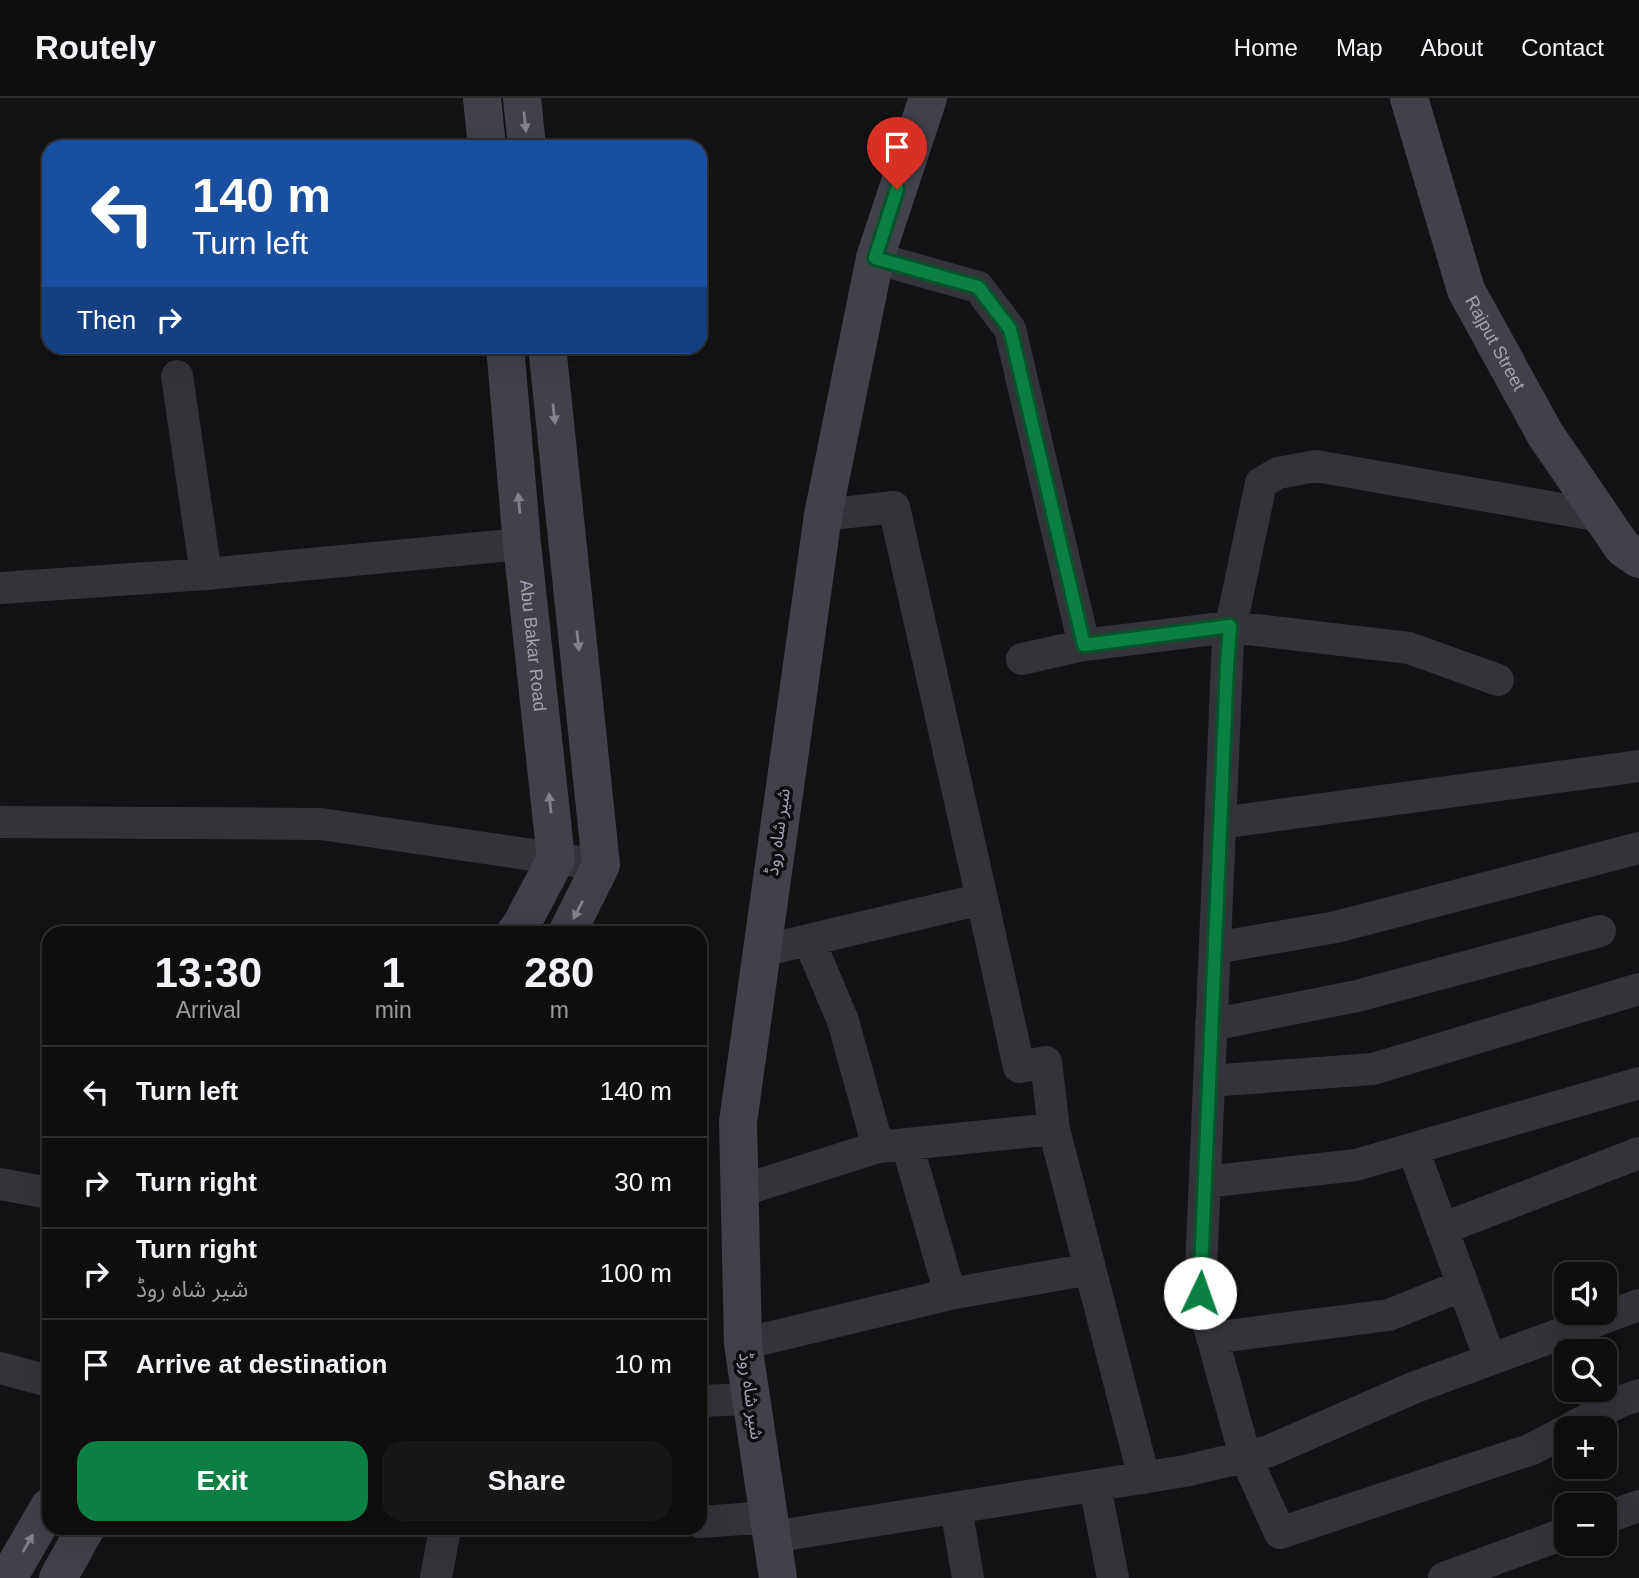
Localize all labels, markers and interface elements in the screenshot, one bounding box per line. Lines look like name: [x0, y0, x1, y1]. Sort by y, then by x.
text: Routely: [35, 29, 156, 66]
text: Home: [1234, 34, 1298, 61]
text: Map: [1336, 34, 1383, 61]
text: About: [1421, 34, 1483, 61]
text: Contact: [1521, 34, 1604, 61]
one-way arrow: [519, 112, 530, 134]
pin: [867, 117, 927, 189]
icon: arrive: [878, 128, 916, 166]
icon: left: [77, 168, 168, 259]
text: 140 m: [192, 168, 331, 222]
text: Turn left: [192, 225, 308, 261]
street label: Rajput Street: [1461, 292, 1529, 394]
icon: right: [150, 301, 188, 339]
text: Then: [77, 305, 136, 335]
one-way arrow: [549, 404, 560, 426]
one-way arrow: [513, 492, 524, 514]
street label: Abu Bakar Road: [516, 579, 550, 712]
one-way arrow: [573, 630, 584, 652]
street label: شیر شاہ روڈ: [762, 787, 795, 877]
one-way arrow: [545, 792, 556, 814]
one-way arrow: [573, 901, 585, 921]
text: 13:30: [155, 949, 262, 996]
text: 1: [381, 949, 405, 996]
text: 280: [524, 949, 594, 996]
text: Arrival: [176, 997, 241, 1023]
text: min: [375, 997, 412, 1023]
text: m: [550, 997, 569, 1023]
icon: left: [77, 1073, 115, 1111]
text: Turn left: [136, 1076, 238, 1106]
text: 140 m: [600, 1076, 672, 1106]
icon: right: [77, 1164, 115, 1202]
text: Turn right: [136, 1167, 257, 1197]
text: 30 m: [614, 1167, 672, 1197]
text: Turn right: [136, 1234, 257, 1264]
icon: right: [77, 1255, 115, 1293]
position arrow: [1163, 1256, 1237, 1330]
text: 100 m: [600, 1258, 672, 1288]
map controls: [1554, 1262, 1617, 1556]
button: sound: [1554, 1262, 1617, 1325]
text: شیر شاہ روڈ: [136, 1276, 248, 1302]
button: search: [1554, 1339, 1617, 1402]
icon: arrive: [77, 1346, 115, 1384]
text: Arrive at destination: [136, 1349, 387, 1379]
text: 10 m: [614, 1349, 672, 1379]
street label: شیر شاہ روڈ: [734, 1351, 767, 1441]
button: +: [1554, 1416, 1617, 1479]
button: Exit: [77, 1441, 368, 1521]
button: Share: [382, 1441, 672, 1521]
button: −: [1554, 1493, 1617, 1556]
one-way arrow: [22, 1533, 35, 1552]

